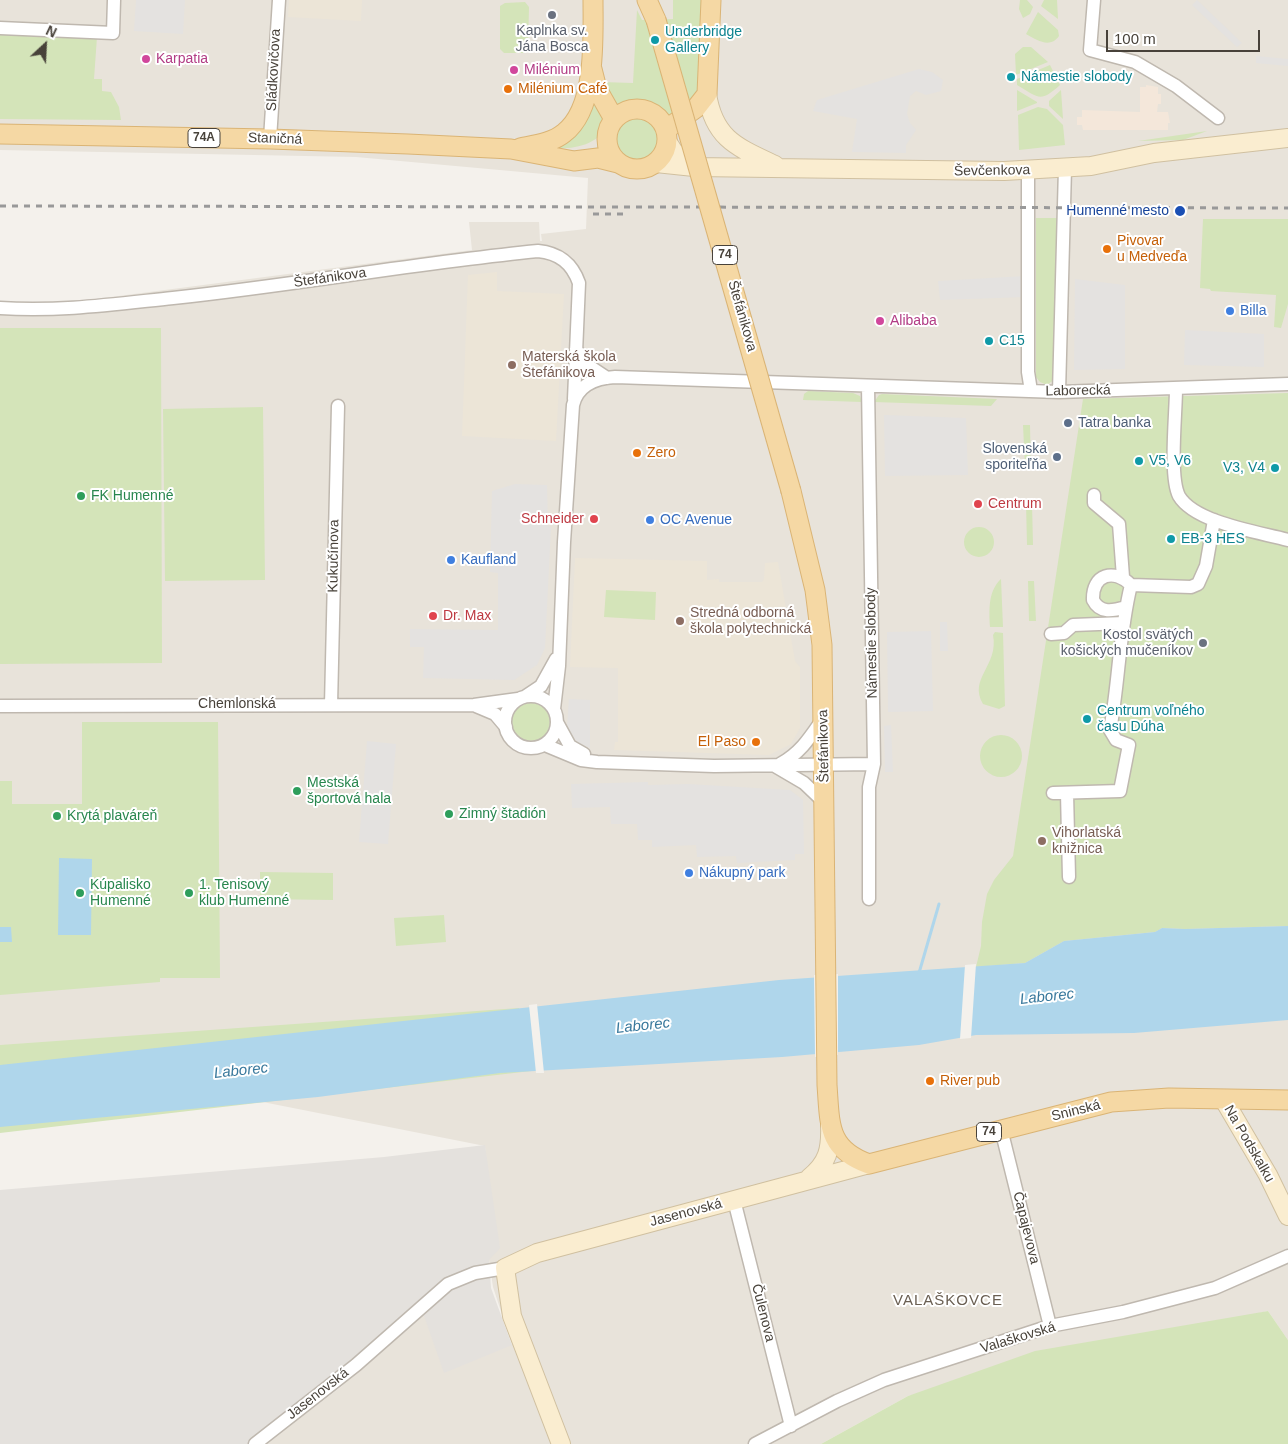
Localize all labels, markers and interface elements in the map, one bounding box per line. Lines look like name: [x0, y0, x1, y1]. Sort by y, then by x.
marker: Kaplnka sv. Jána Bosca: [546, 9, 558, 21]
north arrow: [20, 20, 70, 70]
scale bar: [1108, 20, 1262, 52]
text: N: [43, 22, 59, 41]
place label: Kaplnka sv. Jána Bosca: [515, 23, 589, 56]
place label: Underbridge Gallery: [665, 24, 742, 56]
street label: Sládkovičova: [263, 28, 285, 112]
text: 100 m: [1114, 30, 1156, 47]
marker: Underbridge Gallery: [649, 34, 661, 46]
place label: Karpatia: [156, 51, 208, 67]
marker: Karpatia: [140, 53, 152, 65]
place label: Milénium: [524, 62, 580, 78]
marker: Milénium: [508, 64, 520, 76]
place label: Námestie slobody: [1021, 69, 1132, 85]
marker: Námestie slobody: [1005, 71, 1017, 83]
place label: Milénium Café: [518, 81, 607, 97]
marker: Milénium Café: [502, 83, 514, 95]
road number: 74A: [188, 128, 220, 148]
street label: Staničná: [247, 130, 303, 148]
street label: Ševčenkova: [954, 162, 1030, 180]
place label: Humenné mesto: [1066, 203, 1169, 219]
marker: Humenné mesto: [1173, 204, 1187, 218]
place label: Pivovar u Medveďa: [1117, 233, 1187, 266]
marker: Pivovar u Medveďa: [1101, 243, 1113, 255]
road number: 74: [712, 246, 738, 264]
street label: Štefánikova: [293, 265, 367, 291]
street label: Štefánikova: [724, 279, 760, 353]
place label: Billa: [1240, 303, 1266, 319]
marker: Billa: [1224, 305, 1236, 317]
place label: Alibaba: [890, 313, 937, 329]
marker: Alibaba: [874, 315, 886, 327]
place label: C15: [999, 333, 1025, 349]
marker: C15: [983, 335, 995, 347]
place label: Materská škola Štefánikova: [522, 349, 616, 382]
marker: Materská škola Štefánikova: [506, 359, 518, 371]
street label: Laborecká: [1045, 382, 1111, 400]
place label: Tatra banka: [1078, 415, 1151, 431]
marker: Tatra banka: [1062, 417, 1074, 429]
place label: Slovenská sporiteľňa: [982, 441, 1047, 474]
place label: Zero: [647, 445, 676, 461]
marker: Zero: [631, 447, 643, 459]
marker: Slovenská sporiteľňa: [1051, 451, 1063, 463]
place label: V5, V6: [1149, 453, 1191, 469]
marker: V5, V6: [1133, 455, 1145, 467]
place label: V3, V4: [1223, 460, 1265, 476]
marker: V3, V4: [1269, 462, 1281, 474]
place label: FK Humenné: [91, 488, 173, 504]
marker: FK Humenné: [75, 490, 87, 502]
place label: Centrum: [988, 496, 1042, 512]
marker: Centrum: [972, 498, 984, 510]
place label: Schneider: [521, 511, 584, 527]
place label: OC Avenue: [660, 512, 732, 528]
marker: Schneider: [588, 513, 600, 525]
marker: OC Avenue: [644, 514, 656, 526]
street label: Kukučínova: [325, 519, 343, 593]
place label: EB-3 HES: [1181, 531, 1245, 547]
marker: EB-3 HES: [1165, 533, 1177, 545]
place label: Kaufland: [461, 552, 516, 568]
marker: Kaufland: [445, 554, 457, 566]
street label: Námestie slobody: [863, 587, 881, 699]
place label: Stredná odborná škola polytechnická: [690, 605, 811, 638]
place label: Dr. Max: [443, 608, 491, 624]
marker: Dr. Max: [427, 610, 439, 622]
marker: Stredná odborná škola polytechnická: [674, 615, 686, 627]
place label: Kostol svätých košických mučeníkov: [1061, 627, 1193, 660]
marker: Kostol svätých košických mučeníkov: [1197, 637, 1209, 649]
street label: Chemlonská: [198, 696, 276, 712]
place label: Centrum voľného času Dúha: [1097, 703, 1205, 736]
street label: Štefánikova: [815, 709, 833, 783]
marker: Centrum voľného času Dúha: [1081, 713, 1093, 725]
place label: El Paso: [698, 734, 746, 750]
marker: El Paso: [750, 736, 762, 748]
place label: Mestská športová hala: [307, 775, 391, 808]
marker: Mestská športová hala: [291, 785, 303, 797]
place label: Zimný štadión: [459, 806, 546, 822]
place label: Krytá plaváreň: [67, 808, 157, 824]
marker: Zimný štadión: [443, 808, 455, 820]
marker: Krytá plaváreň: [51, 810, 63, 822]
place label: Vihorlatská knižnica: [1052, 825, 1121, 858]
marker: Vihorlatská knižnica: [1036, 835, 1048, 847]
place label: Nákupný park: [699, 865, 785, 881]
marker: Nákupný park: [683, 867, 695, 879]
place label: Kúpalisko Humenné: [90, 877, 151, 910]
place label: 1. Tenisový klub Humenné: [199, 877, 289, 910]
marker: Kúpalisko Humenné: [74, 887, 86, 899]
marker: 1. Tenisový klub Humenné: [183, 887, 195, 899]
water label: Laborec: [1019, 985, 1075, 1009]
water label: Laborec: [615, 1014, 671, 1038]
water label: Laborec: [213, 1059, 269, 1083]
place label: River pub: [940, 1073, 1000, 1089]
marker: River pub: [924, 1075, 936, 1087]
street label: Sninská: [1050, 1097, 1102, 1125]
street label: Na Podskalku: [1220, 1102, 1278, 1186]
road number: 74: [976, 1122, 1002, 1142]
street label: Čapajevova: [1009, 1190, 1043, 1266]
street label: Jasenovská: [648, 1195, 724, 1231]
street label: Čulenova: [748, 1282, 778, 1344]
district label: VALAŠKOVCE: [892, 1292, 1004, 1310]
street label: Valaškovská: [978, 1319, 1058, 1357]
street label: Jasenovská: [284, 1365, 352, 1423]

